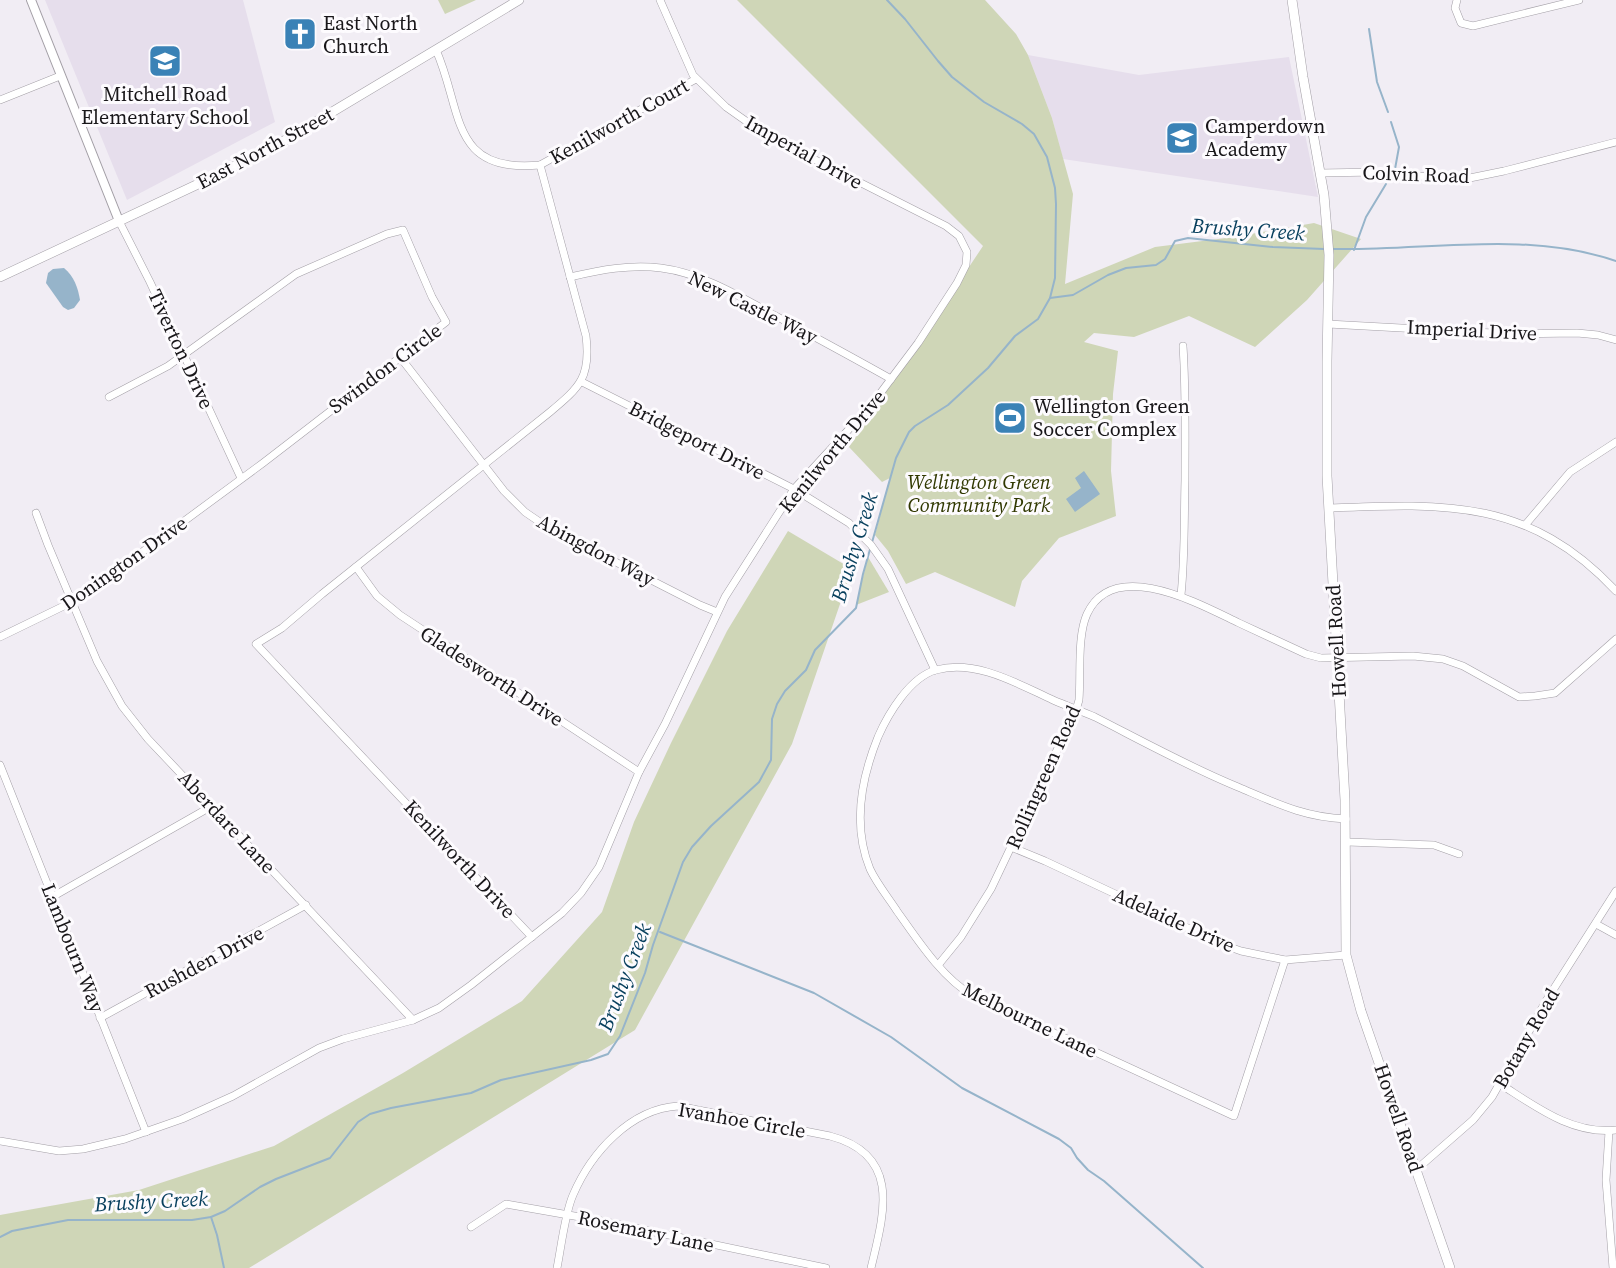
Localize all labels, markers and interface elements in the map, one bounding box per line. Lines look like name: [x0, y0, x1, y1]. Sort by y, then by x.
place label: East North Church: [323, 9, 418, 60]
church icon: East North Church: [282, 16, 318, 52]
school or university icon: Mitchell Road Elementary School: [147, 43, 183, 79]
street label: Kenilworth Court: [544, 71, 694, 171]
place label: Mitchell Road Elementary School: [81, 80, 249, 131]
street label: East North Street: [192, 100, 339, 196]
street label: Imperial Drive: [740, 108, 868, 196]
place label: Camperdown Academy: [1205, 112, 1325, 163]
school or university icon: Camperdown Academy: [1164, 120, 1200, 156]
street label: Colvin Road: [1362, 158, 1471, 190]
water label: Brushy Creek: [1189, 211, 1306, 247]
street label: New Castle Way: [684, 264, 823, 351]
street label: Tiverton Drive: [141, 285, 221, 413]
street label: Imperial Drive: [1406, 313, 1538, 347]
street label: Swindon Circle: [323, 316, 447, 420]
street label: Kenilworth Drive: [772, 383, 892, 519]
place label: Wellington Green Soccer Complex: [1033, 392, 1190, 443]
street label: Bridgeport Drive: [624, 394, 770, 486]
sports icon: Wellington Green Soccer Complex: [992, 400, 1028, 436]
park label: Wellington Green Community Park: [907, 468, 1051, 519]
water label: Brushy Creek: [823, 488, 884, 606]
street label: Abingdon Way: [532, 507, 660, 593]
street label: Donington Drive: [55, 509, 193, 617]
street label: Howell Road: [1319, 583, 1353, 698]
street label: Gladesworth Drive: [415, 619, 569, 733]
street label: Rollingreen Road: [999, 700, 1088, 853]
street label: Aberdare Lane: [172, 764, 282, 880]
street label: Kenilworth Drive: [398, 793, 522, 925]
street label: Lambourn Way: [34, 879, 112, 1017]
street label: Adelaide Drive: [1109, 881, 1239, 959]
street label: Rushden Drive: [139, 919, 269, 1005]
water label: Brushy Creek: [590, 919, 658, 1036]
street label: Melbourne Lane: [958, 975, 1102, 1065]
street label: Botany Road: [1486, 982, 1566, 1093]
street label: Howell Road: [1367, 1060, 1431, 1177]
street label: Ivanhoe Circle: [676, 1095, 808, 1145]
water label: Brushy Creek: [93, 1184, 209, 1219]
street label: Rosemary Lane: [575, 1203, 717, 1259]

